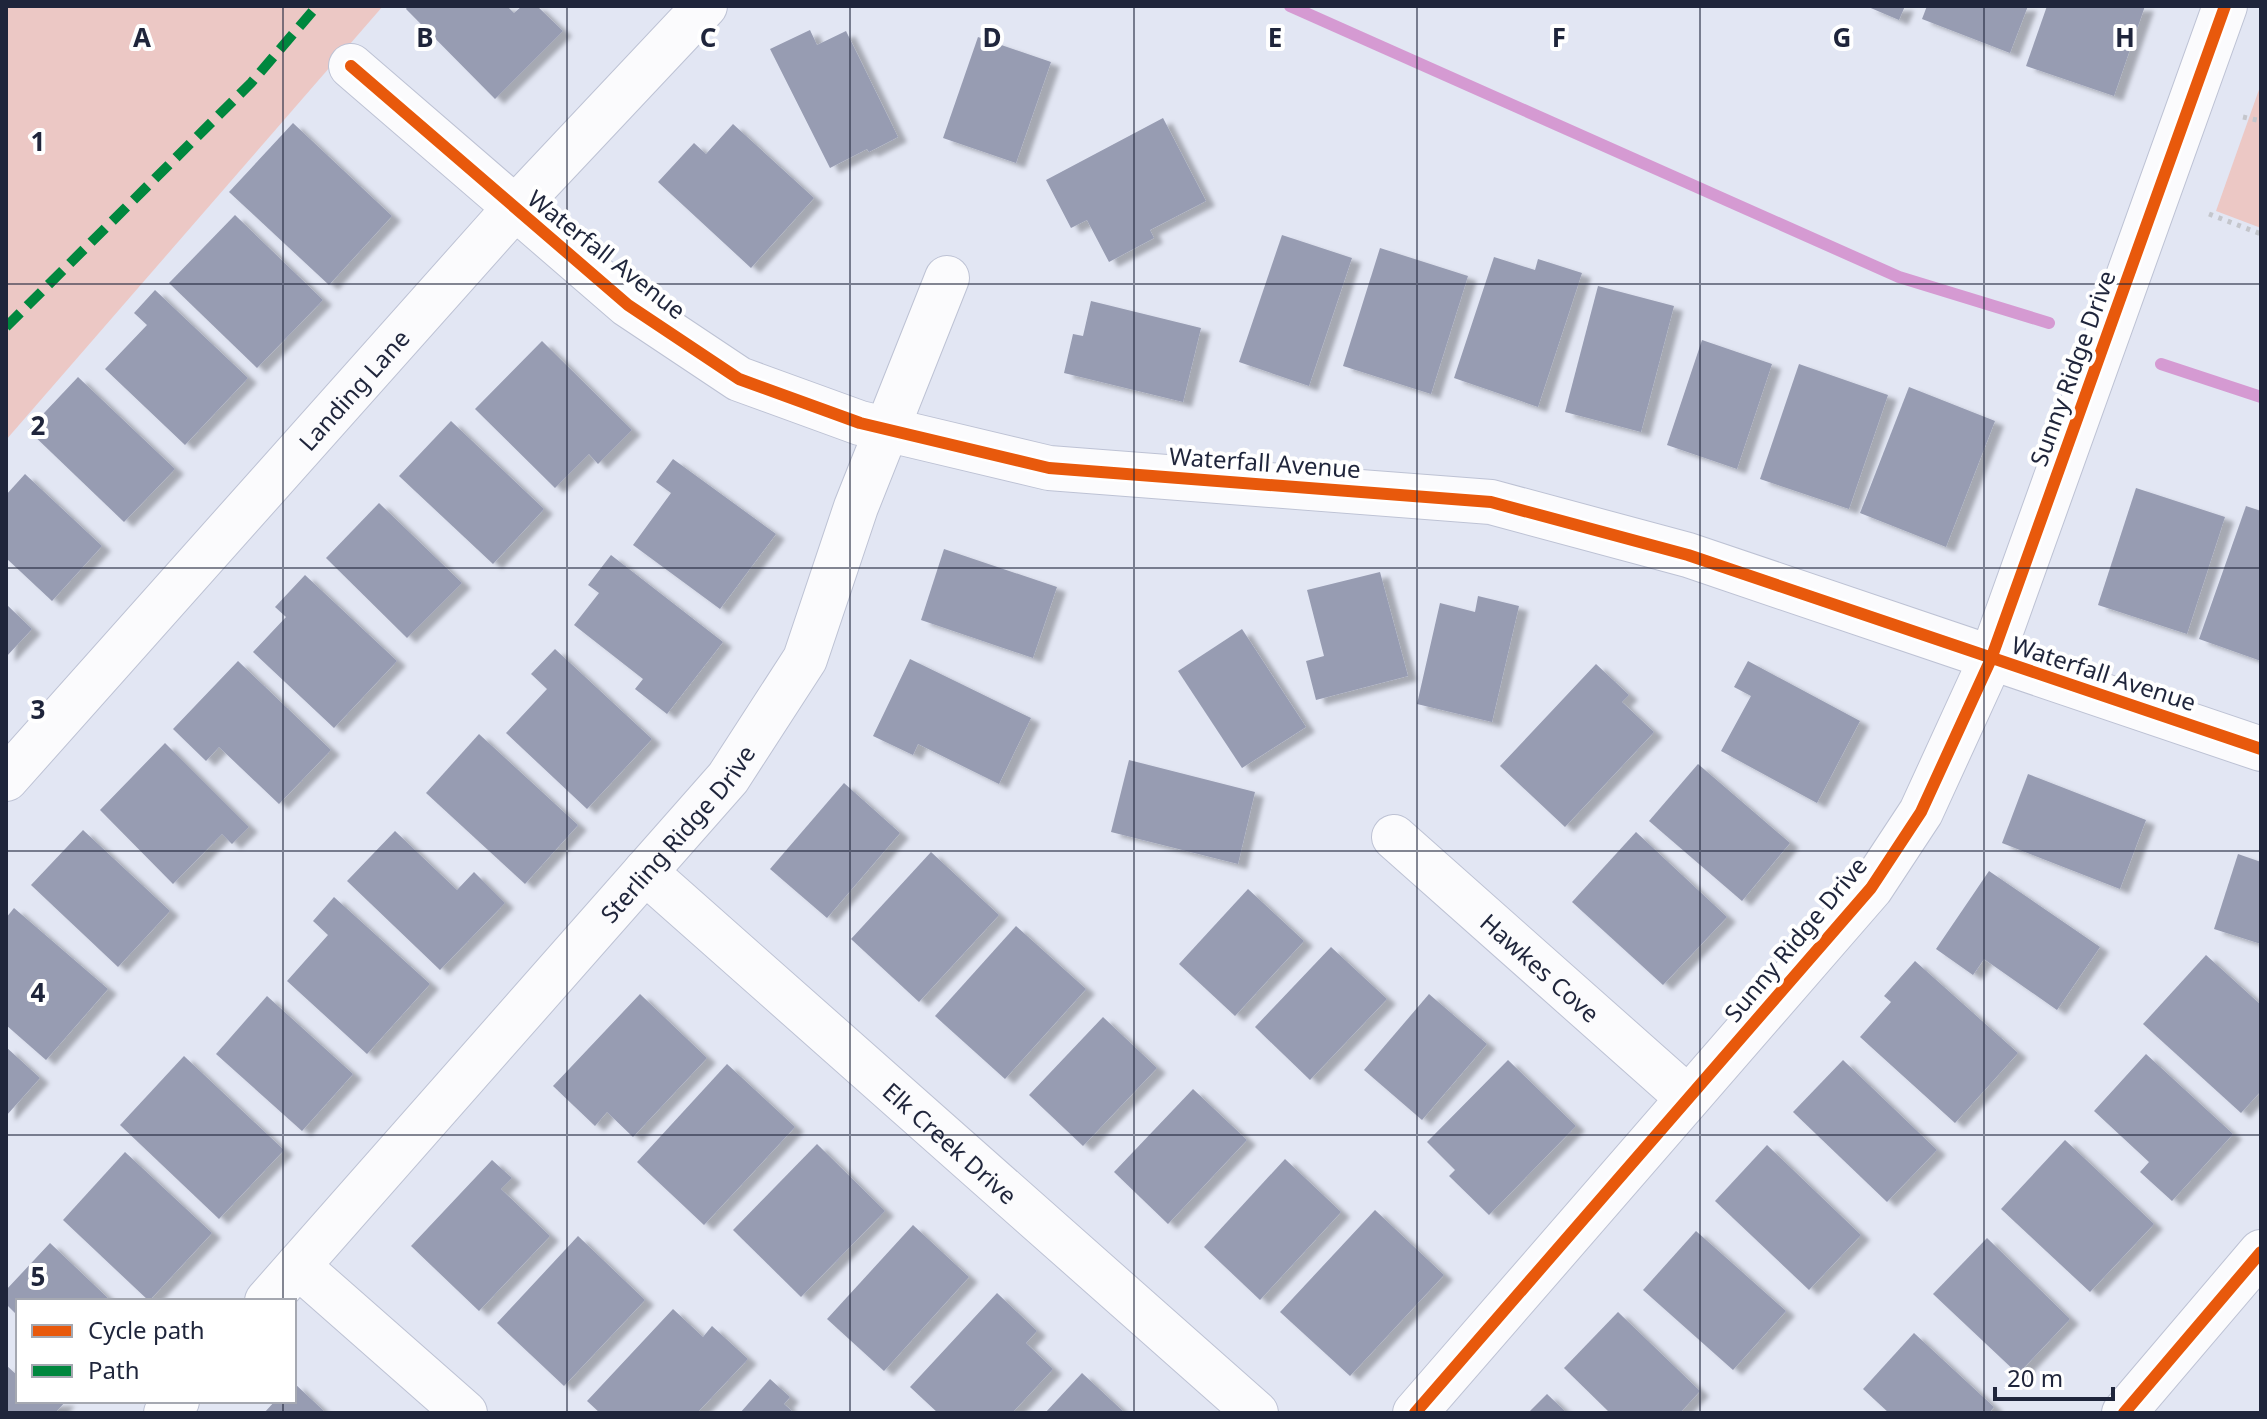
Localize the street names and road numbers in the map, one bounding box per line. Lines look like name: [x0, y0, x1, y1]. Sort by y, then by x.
street label: Waterfall Avenue: [521, 182, 693, 326]
street label: Sunny Ridge Drive: [2021, 266, 2123, 470]
street label: Landing Lane: [290, 322, 416, 457]
street label: Waterfall Avenue: [1168, 439, 1362, 485]
street label: Waterfall Avenue: [2008, 628, 2200, 718]
street label: Sterling Ridge Drive: [592, 738, 762, 929]
street label: Sunny Ridge Drive: [1716, 850, 1874, 1028]
street label: Hawkes Cove: [1474, 905, 1607, 1029]
street label: Elk Creek Drive: [876, 1074, 1025, 1211]

